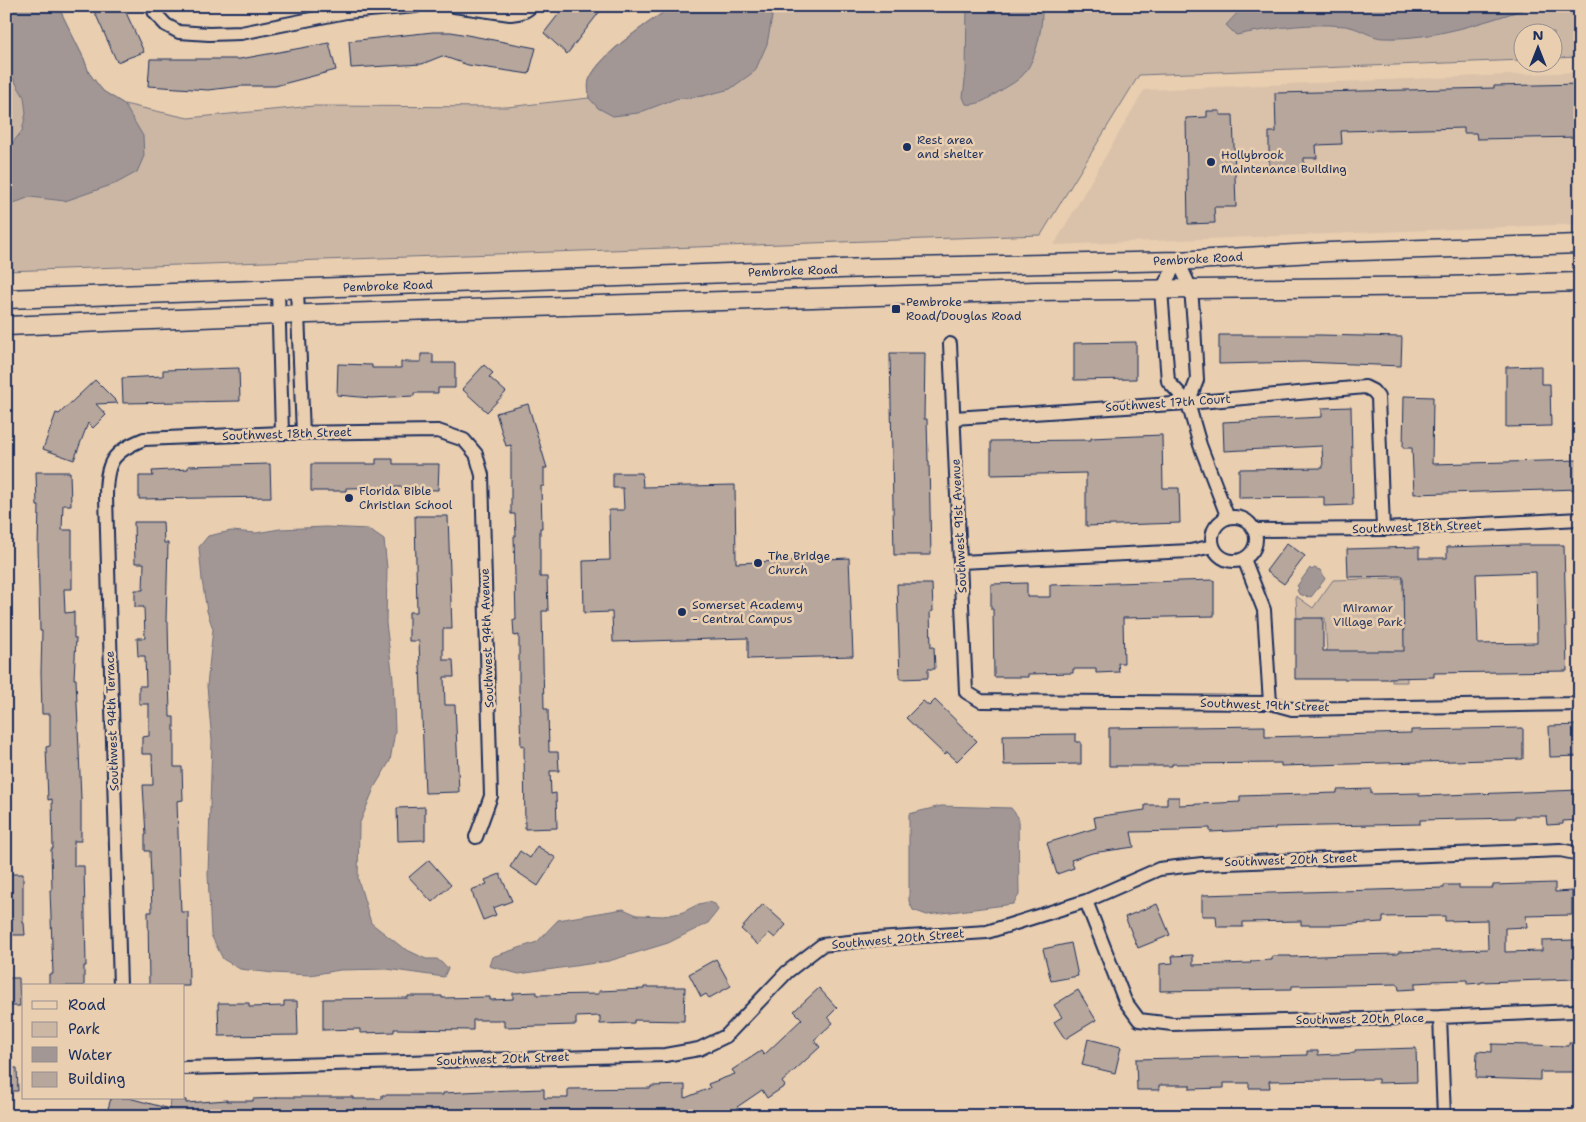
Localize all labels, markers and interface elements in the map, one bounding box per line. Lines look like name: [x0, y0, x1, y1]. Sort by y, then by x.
north arrow: [1514, 22, 1564, 72]
text: N: [1532, 26, 1544, 44]
place label: Rest area and shelter: [917, 132, 984, 162]
marker: Rest area and shelter: [901, 141, 913, 153]
place label: Hollybrook Maintenance Building: [1221, 147, 1347, 177]
marker: Hollybrook Maintenance Building: [1205, 156, 1217, 168]
street label: Pembroke Road: [1153, 249, 1244, 269]
street label: Pembroke Road: [748, 261, 839, 281]
street label: Pembroke Road: [343, 276, 434, 296]
place label: Pembroke Road/Douglas Road: [906, 294, 1022, 324]
marker: Pembroke Road/Douglas Road: [890, 303, 902, 315]
street label: Southwest 17th Court: [1105, 391, 1231, 415]
street label: Southwest 18th Street: [222, 424, 352, 444]
street label: Southwest 91st Avenue: [947, 458, 971, 594]
place label: Florida Bible Christian School: [359, 483, 453, 513]
marker: Florida Bible Christian School: [343, 492, 355, 504]
street label: Southwest 18th Street: [1352, 517, 1482, 537]
place label: The Bridge Church: [768, 548, 830, 578]
marker: The Bridge Church: [752, 557, 764, 569]
street label: Southwest 94th Avenue: [477, 568, 497, 708]
place label: Somerset Academy - Central Campus: [692, 597, 803, 627]
park label: Miramar Village Park: [1333, 600, 1403, 630]
marker: Somerset Academy - Central Campus: [676, 606, 688, 618]
street label: Southwest 94th Terrace: [102, 650, 122, 791]
street label: Southwest 19th Street: [1200, 695, 1330, 715]
street label: Southwest 20th Street: [1224, 850, 1358, 870]
street label: Southwest 20th Street: [831, 925, 965, 953]
legend: [22, 984, 185, 1100]
text: Road: [68, 995, 106, 1015]
street label: Southwest 20th Place: [1296, 1010, 1425, 1028]
text: Park: [68, 1019, 100, 1039]
text: Water: [68, 1045, 112, 1065]
street label: Southwest 20th Street: [436, 1049, 570, 1069]
text: Building: [68, 1069, 125, 1089]

